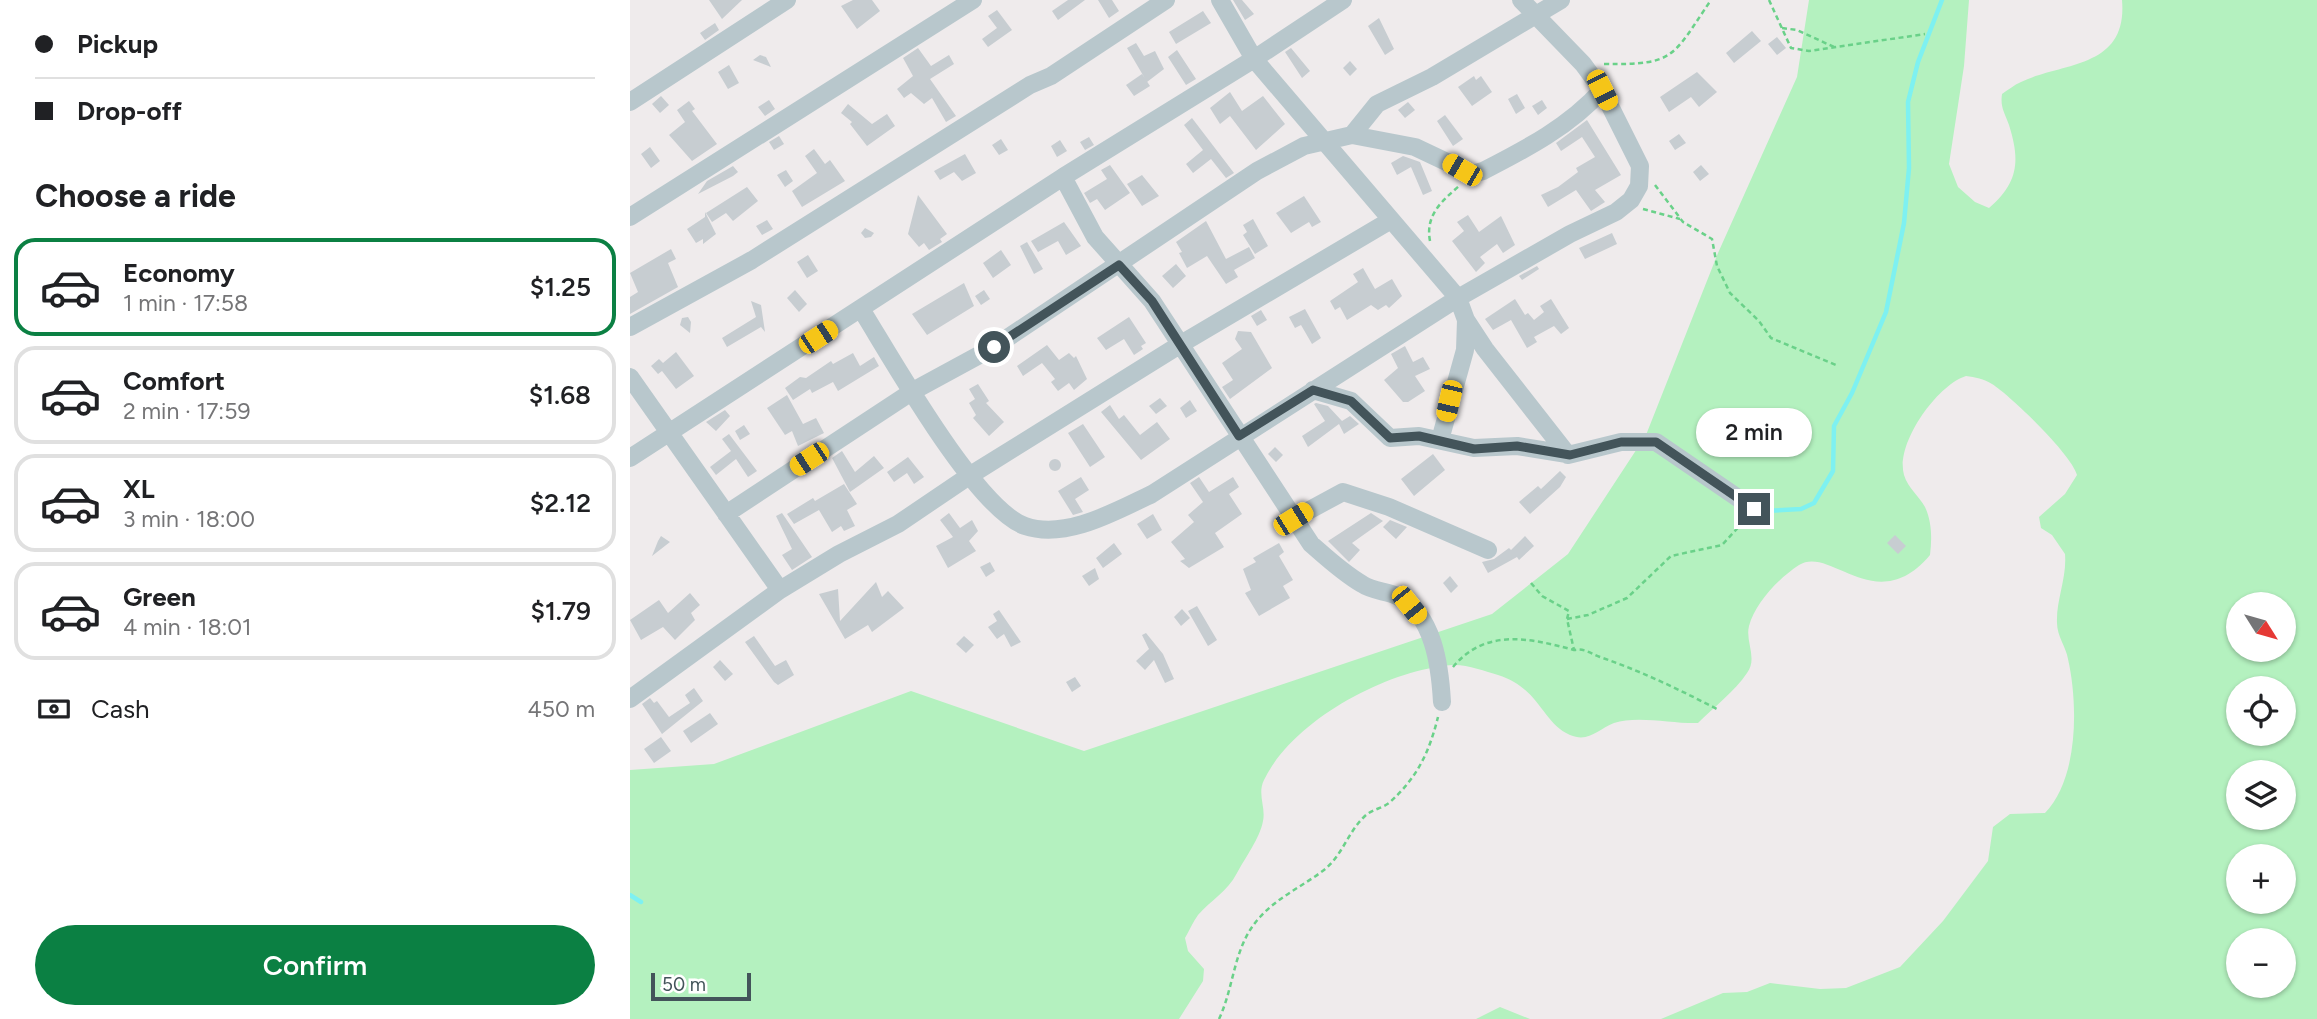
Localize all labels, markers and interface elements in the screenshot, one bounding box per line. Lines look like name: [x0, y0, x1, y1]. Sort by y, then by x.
text: Pickup: [77, 28, 158, 60]
car: [1584, 67, 1621, 113]
text: Drop-off: [77, 95, 182, 127]
car: [1439, 150, 1486, 190]
text: Choose a ride: [35, 177, 236, 215]
icon: car: [39, 256, 102, 319]
text: Economy: [123, 257, 235, 289]
text: $1.25: [530, 271, 591, 303]
text: 1 min · 17:58: [123, 289, 248, 317]
car: [795, 317, 842, 357]
route start: [978, 331, 1010, 363]
icon: car: [39, 364, 102, 427]
text: Comfort: [123, 365, 225, 397]
car: [1435, 378, 1464, 424]
text: $1.68: [529, 379, 591, 411]
text: 2 min · 17:59: [123, 397, 250, 425]
callout: 2 min: [1696, 407, 1812, 456]
text: 2 min: [1725, 418, 1783, 446]
car: [786, 439, 833, 479]
icon: car: [39, 472, 102, 535]
text: XL: [123, 473, 155, 505]
text: $2.12: [530, 487, 591, 519]
route end: [1738, 493, 1770, 525]
car: [1270, 499, 1317, 539]
text: 3 min · 18:00: [123, 505, 255, 533]
icon: car: [39, 580, 102, 643]
text: Green: [123, 581, 196, 613]
car: [1388, 582, 1431, 628]
north arrow: [2226, 592, 2296, 662]
map controls: [2226, 592, 2296, 998]
text: $1.79: [530, 595, 591, 627]
text: 4 min · 18:01: [123, 613, 252, 641]
button: locate: [2226, 676, 2296, 746]
icon: cash: [35, 690, 73, 728]
text: Cash: [91, 693, 150, 725]
text: 450 m: [527, 695, 595, 723]
button: layers: [2226, 760, 2296, 830]
button: +: [2226, 844, 2296, 914]
button: Confirm: [35, 925, 595, 1005]
button: −: [2226, 928, 2296, 998]
scale bar: [651, 970, 751, 1002]
text: 50 m: [662, 973, 706, 996]

